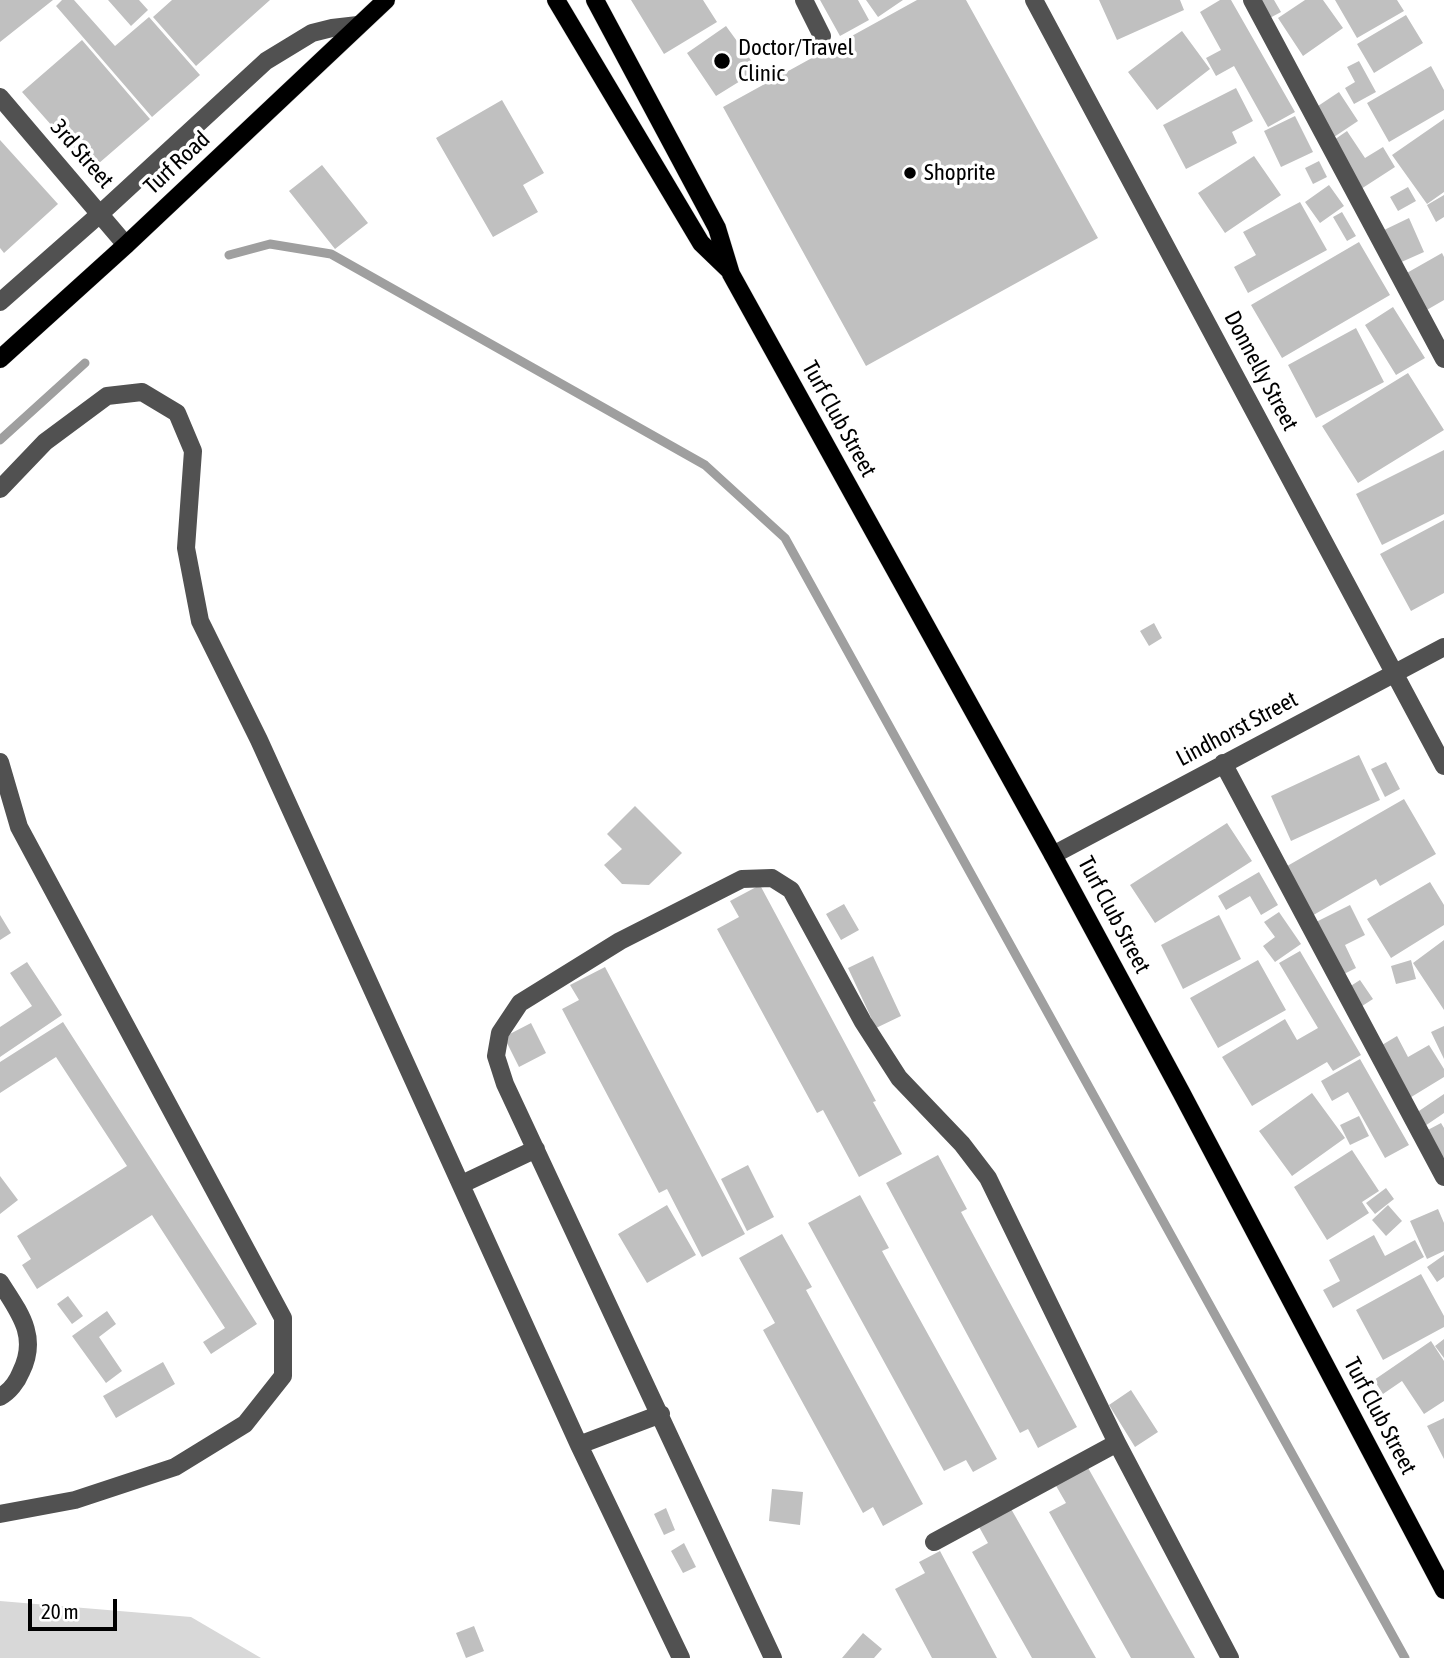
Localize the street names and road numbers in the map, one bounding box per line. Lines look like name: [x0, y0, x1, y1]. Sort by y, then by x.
street label: 3rd Street: [45, 114, 119, 194]
street label: Turf Road: [138, 126, 216, 200]
street label: Donnelly Street: [1218, 306, 1304, 436]
street label: Turf Club Street: [796, 356, 882, 482]
street label: Lindhorst Street: [1172, 686, 1302, 772]
street label: Turf Club Street: [1072, 852, 1156, 978]
street label: Turf Club Street: [1338, 1353, 1422, 1479]

